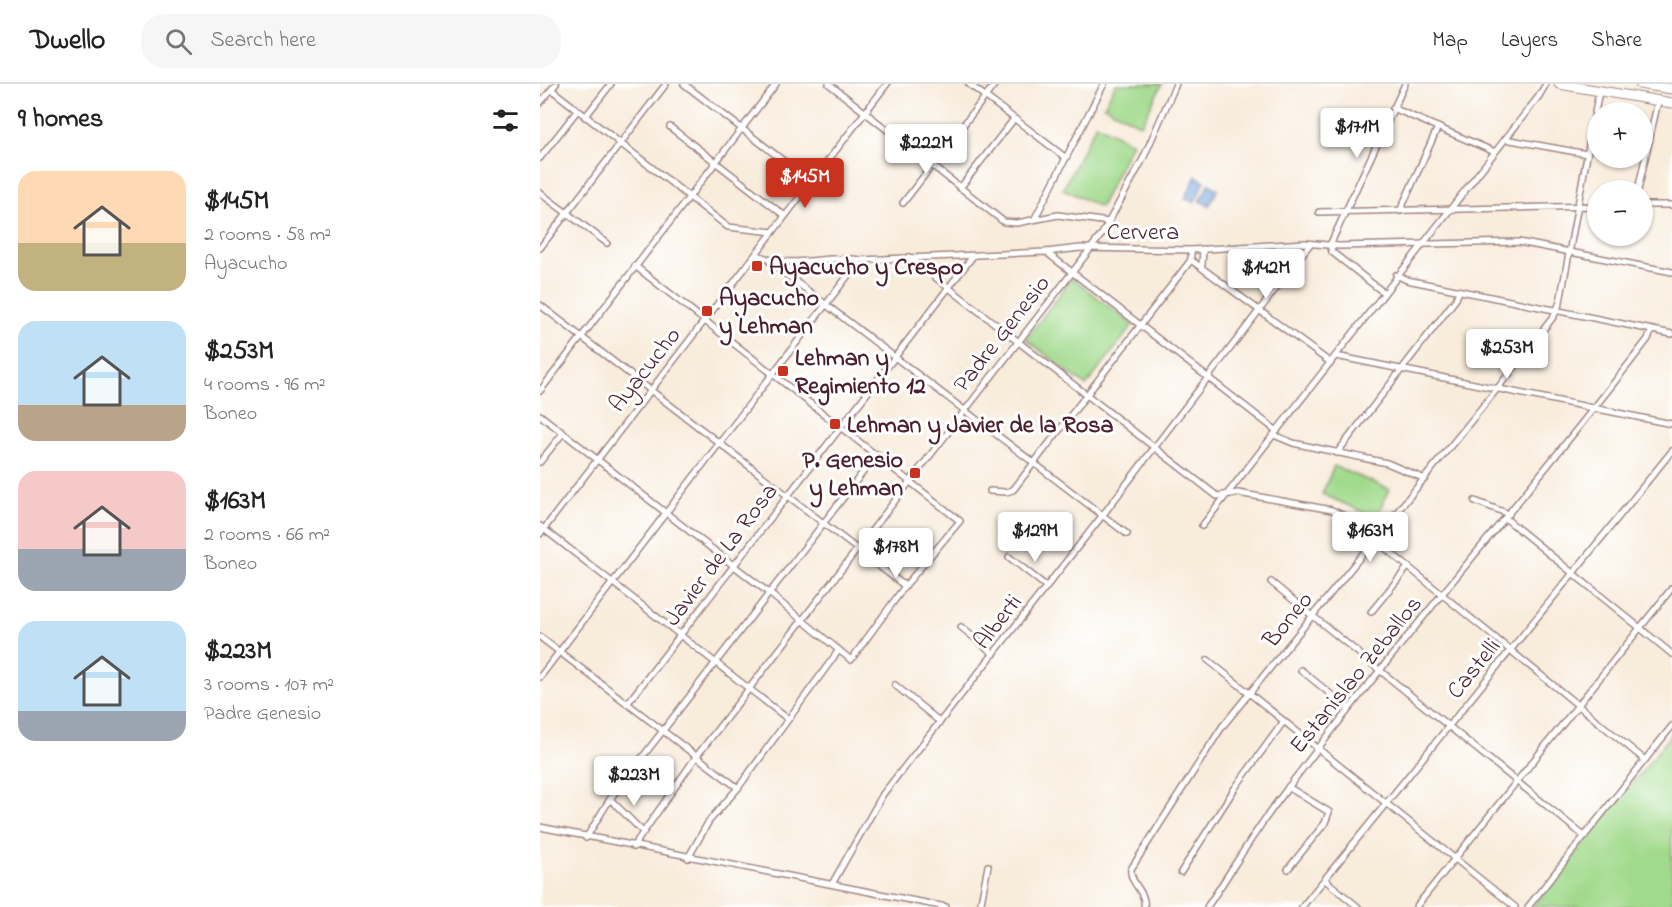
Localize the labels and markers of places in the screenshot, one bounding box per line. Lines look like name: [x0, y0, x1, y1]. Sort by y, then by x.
pin: $171M: [1315, 108, 1399, 159]
pin: $222M: [884, 124, 968, 175]
pin: $145M: [763, 158, 847, 209]
pin: $142M: [1224, 249, 1308, 300]
place label: Ayacucho y Crespo: [769, 251, 963, 287]
marker: Ayacucho y Crespo: [750, 259, 764, 273]
place label: Ayacucho y Lehman: [719, 282, 819, 346]
marker: Ayacucho y Lehman: [700, 304, 714, 318]
pin: $253M: [1465, 329, 1549, 380]
place label: Lehman y Regimiento 12: [795, 342, 926, 406]
marker: Lehman y Regimiento 12: [776, 364, 790, 378]
place label: Lehman y Javier de la Rosa: [847, 409, 1113, 445]
marker: Lehman y Javier de la Rosa: [828, 417, 842, 431]
place label: P. Genesio y Lehman: [802, 444, 903, 508]
marker: P. Genesio y Lehman: [908, 466, 922, 480]
pin: $129M: [993, 512, 1077, 563]
pin: $163M: [1328, 512, 1412, 563]
pin: $178M: [854, 528, 938, 579]
pin: $223M: [592, 756, 676, 807]

